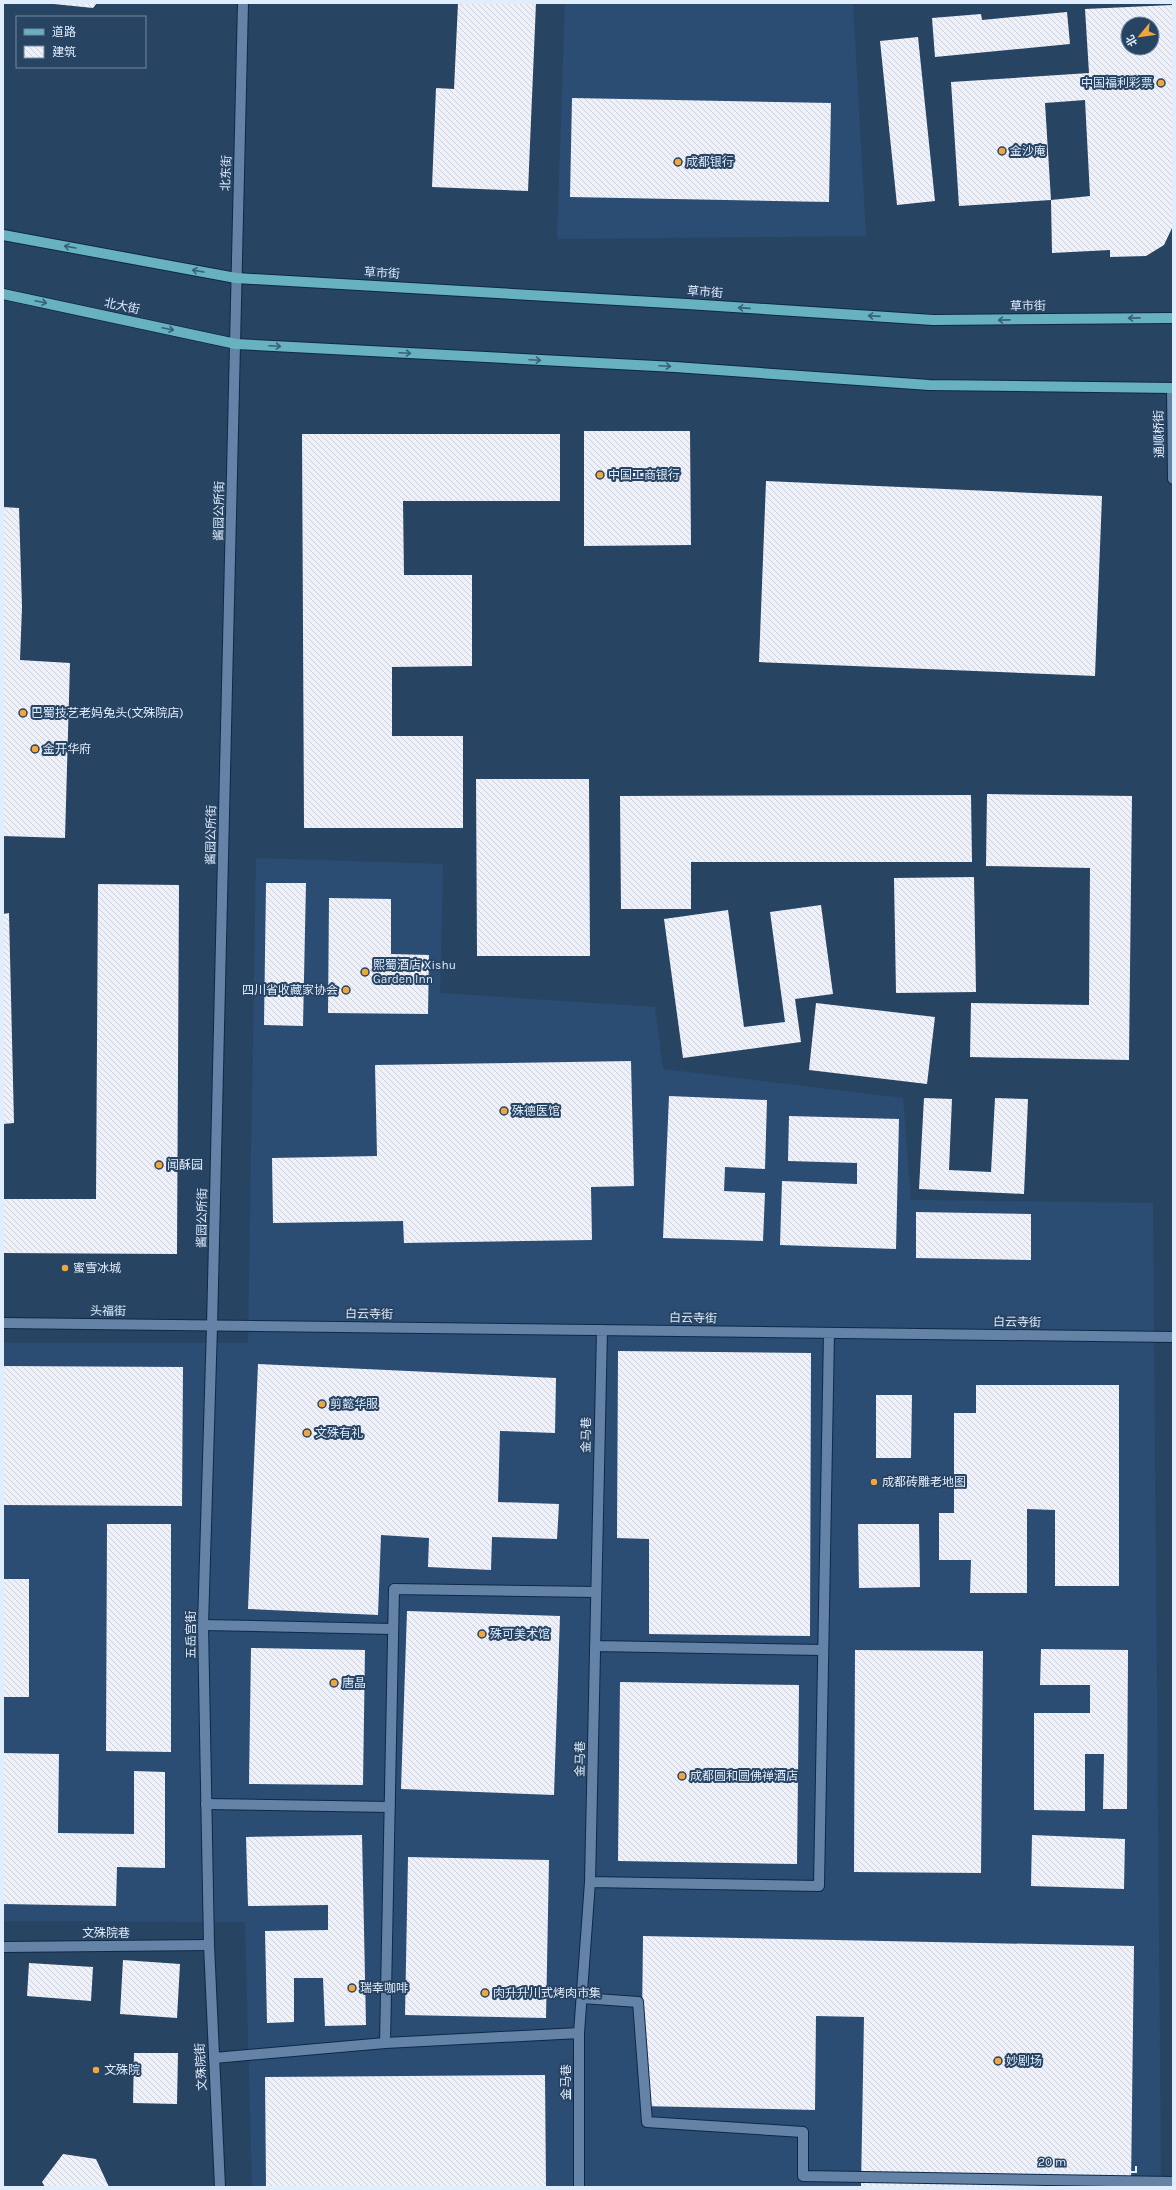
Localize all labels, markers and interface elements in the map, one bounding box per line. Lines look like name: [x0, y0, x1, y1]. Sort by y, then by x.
legend: [16, 16, 146, 68]
north arrow: [1120, 16, 1160, 56]
text: 道路: [52, 25, 76, 39]
text: 北: [1123, 33, 1140, 49]
text: 建筑: [52, 45, 76, 59]
place label: 中国福利彩票: [1081, 76, 1153, 90]
marker: 中国福利彩票: [1156, 78, 1166, 88]
place label: 金沙庵: [1010, 144, 1046, 158]
marker: 金沙庵: [997, 146, 1007, 156]
street label: 北东街: [218, 155, 234, 191]
place label: 成都银行: [686, 155, 734, 169]
marker: 成都银行: [673, 157, 683, 167]
one-way arrow: [64, 243, 77, 251]
street label: 草市街: [364, 265, 400, 281]
one-way arrow: [191, 266, 204, 274]
street label: 草市街: [687, 284, 723, 300]
street label: 北大街: [103, 295, 141, 317]
one-way arrow: [34, 298, 47, 306]
street label: 草市街: [1010, 299, 1046, 313]
one-way arrow: [738, 304, 751, 311]
one-way arrow: [868, 313, 881, 320]
one-way arrow: [1128, 314, 1141, 322]
one-way arrow: [998, 316, 1011, 324]
one-way arrow: [161, 326, 174, 334]
one-way arrow: [268, 343, 281, 350]
one-way arrow: [398, 349, 411, 357]
one-way arrow: [528, 356, 541, 363]
one-way arrow: [658, 363, 671, 370]
street label: 通顺桥街: [1152, 410, 1166, 458]
place label: 中国工商银行: [608, 468, 680, 482]
marker: 中国工商银行: [595, 470, 605, 480]
street label: 酱园公所街: [211, 481, 227, 541]
place label: 巴蜀技艺老妈兔头(文殊院店): [31, 706, 184, 720]
marker: 巴蜀技艺老妈兔头(文殊院店): [18, 708, 28, 718]
place label: 金开华府: [43, 742, 91, 756]
marker: 金开华府: [30, 744, 40, 754]
street label: 酱园公所街: [203, 805, 219, 865]
place label: 熙蜀酒店 Xishu Garden Inn: [373, 958, 456, 986]
marker: 熙蜀酒店 Xishu Garden Inn: [360, 967, 370, 977]
place label: 四川省收藏家协会: [242, 983, 338, 997]
marker: 四川省收藏家协会: [341, 985, 351, 995]
place label: 殊德医馆: [512, 1104, 560, 1118]
marker: 殊德医馆: [499, 1106, 509, 1116]
place label: 闻酥园: [167, 1158, 203, 1172]
marker: 闻酥园: [154, 1160, 164, 1170]
street label: 酱园公所街: [194, 1188, 210, 1248]
place label: 蜜雪冰城: [73, 1261, 121, 1275]
marker: 蜜雪冰城: [60, 1263, 70, 1273]
street label: 头福街: [90, 1304, 126, 1318]
street label: 白云寺街: [345, 1307, 393, 1321]
street label: 白云寺街: [669, 1311, 717, 1325]
street label: 白云寺街: [993, 1315, 1041, 1329]
place label: 剪懿华服: [330, 1397, 378, 1411]
marker: 剪懿华服: [317, 1399, 327, 1409]
street label: 金马巷: [579, 1417, 593, 1453]
place label: 文殊有礼: [315, 1426, 363, 1440]
marker: 文殊有礼: [302, 1428, 312, 1438]
place label: 成都砖雕老地图: [882, 1475, 966, 1489]
marker: 成都砖雕老地图: [869, 1477, 879, 1487]
street label: 五岳宫街: [184, 1611, 198, 1659]
place label: 殊可美术馆: [490, 1627, 550, 1641]
marker: 殊可美术馆: [477, 1629, 487, 1639]
place label: 唐晶: [342, 1676, 366, 1690]
marker: 唐晶: [329, 1678, 339, 1688]
street label: 金马巷: [573, 1741, 587, 1777]
place label: 成都圆和圆佛禅酒店: [690, 1769, 798, 1783]
marker: 成都圆和圆佛禅酒店: [677, 1771, 687, 1781]
street label: 文殊院巷: [82, 1926, 130, 1940]
place label: 瑞幸咖啡: [360, 1981, 408, 1995]
marker: 瑞幸咖啡: [347, 1983, 357, 1993]
place label: 肉升升川式烤肉市集: [493, 1986, 601, 2000]
marker: 肉升升川式烤肉市集: [480, 1988, 490, 1998]
street label: 文殊院街: [193, 2043, 209, 2091]
place label: 妙剧场: [1006, 2054, 1042, 2068]
marker: 妙剧场: [993, 2056, 1003, 2066]
place label: 文殊院: [104, 2063, 140, 2077]
street label: 金马巷: [559, 2064, 573, 2100]
marker: 文殊院: [91, 2065, 101, 2075]
scale bar: [1032, 2148, 1136, 2174]
text: 20 m: [1038, 2155, 1066, 2169]

